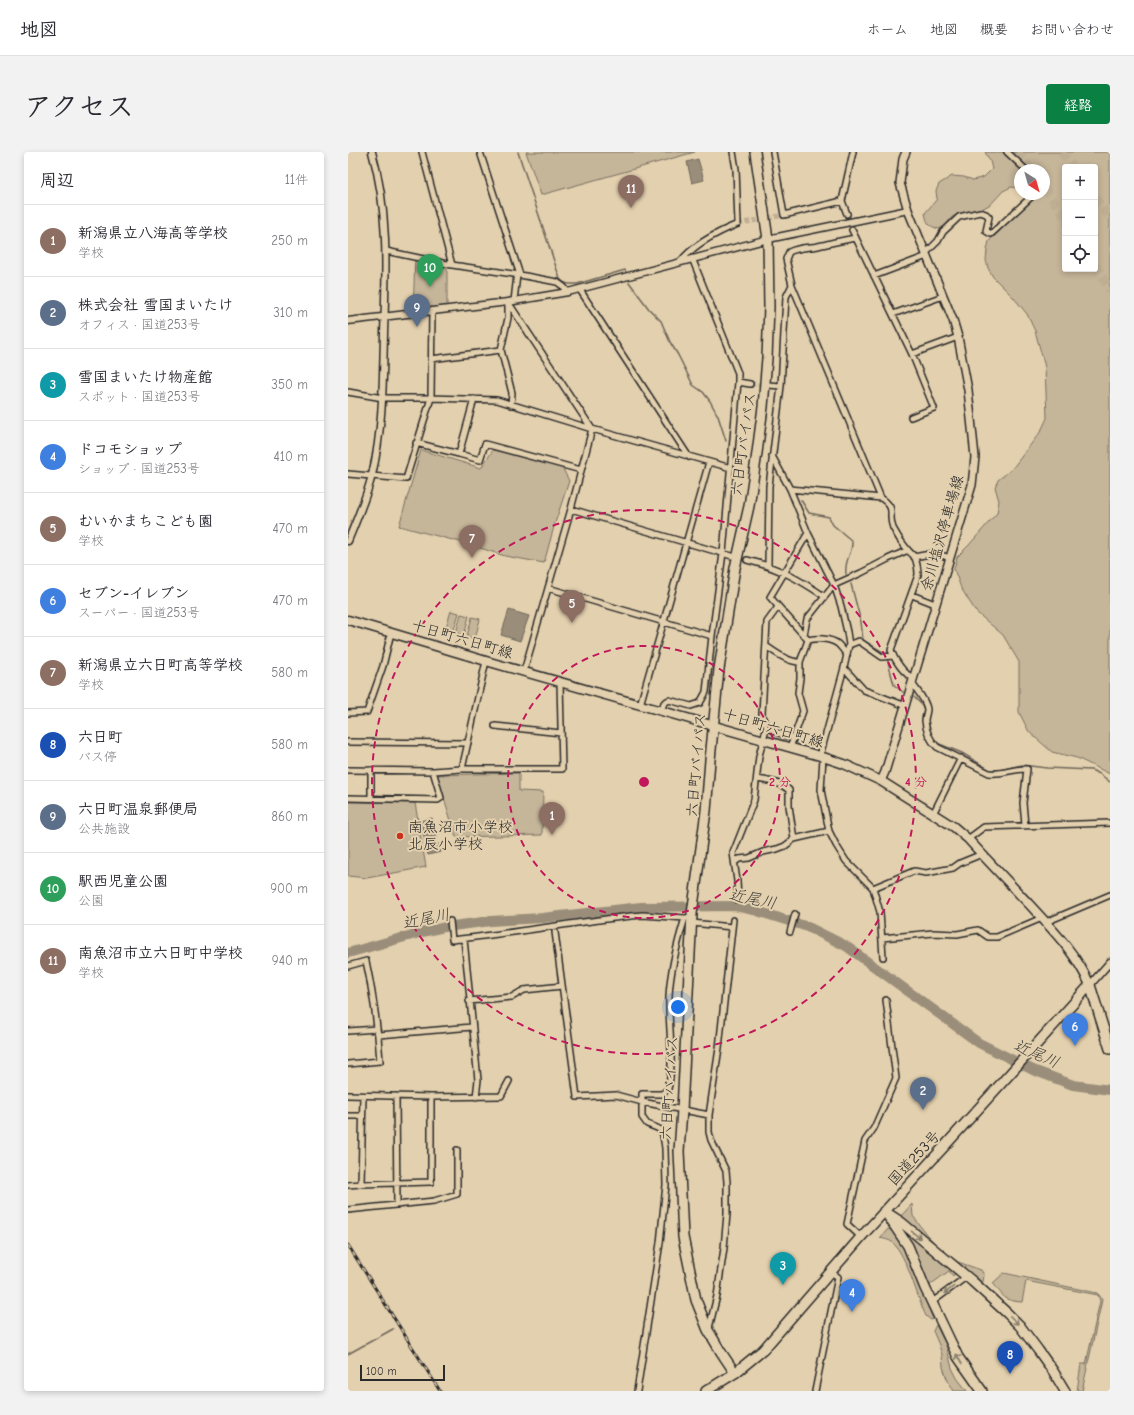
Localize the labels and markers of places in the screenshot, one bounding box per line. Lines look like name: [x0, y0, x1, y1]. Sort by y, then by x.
pin: 11: [618, 175, 644, 208]
pin: 10: [417, 254, 443, 287]
pin: 9: [404, 294, 430, 327]
pin: 7: [459, 525, 485, 558]
pin: 5: [559, 590, 585, 623]
centre of rings: [637, 775, 651, 789]
pin: 1: [539, 802, 565, 835]
place label: 南魚沼市小学校 北辰小学校: [408, 818, 513, 853]
marker: 南魚沼市小学校 北辰小学校: [395, 831, 405, 841]
pin: 6: [1062, 1013, 1088, 1046]
pin: 2: [910, 1077, 936, 1110]
pin: 3: [770, 1252, 796, 1285]
pin: 4: [839, 1279, 865, 1312]
pin: 8: [997, 1341, 1023, 1374]

